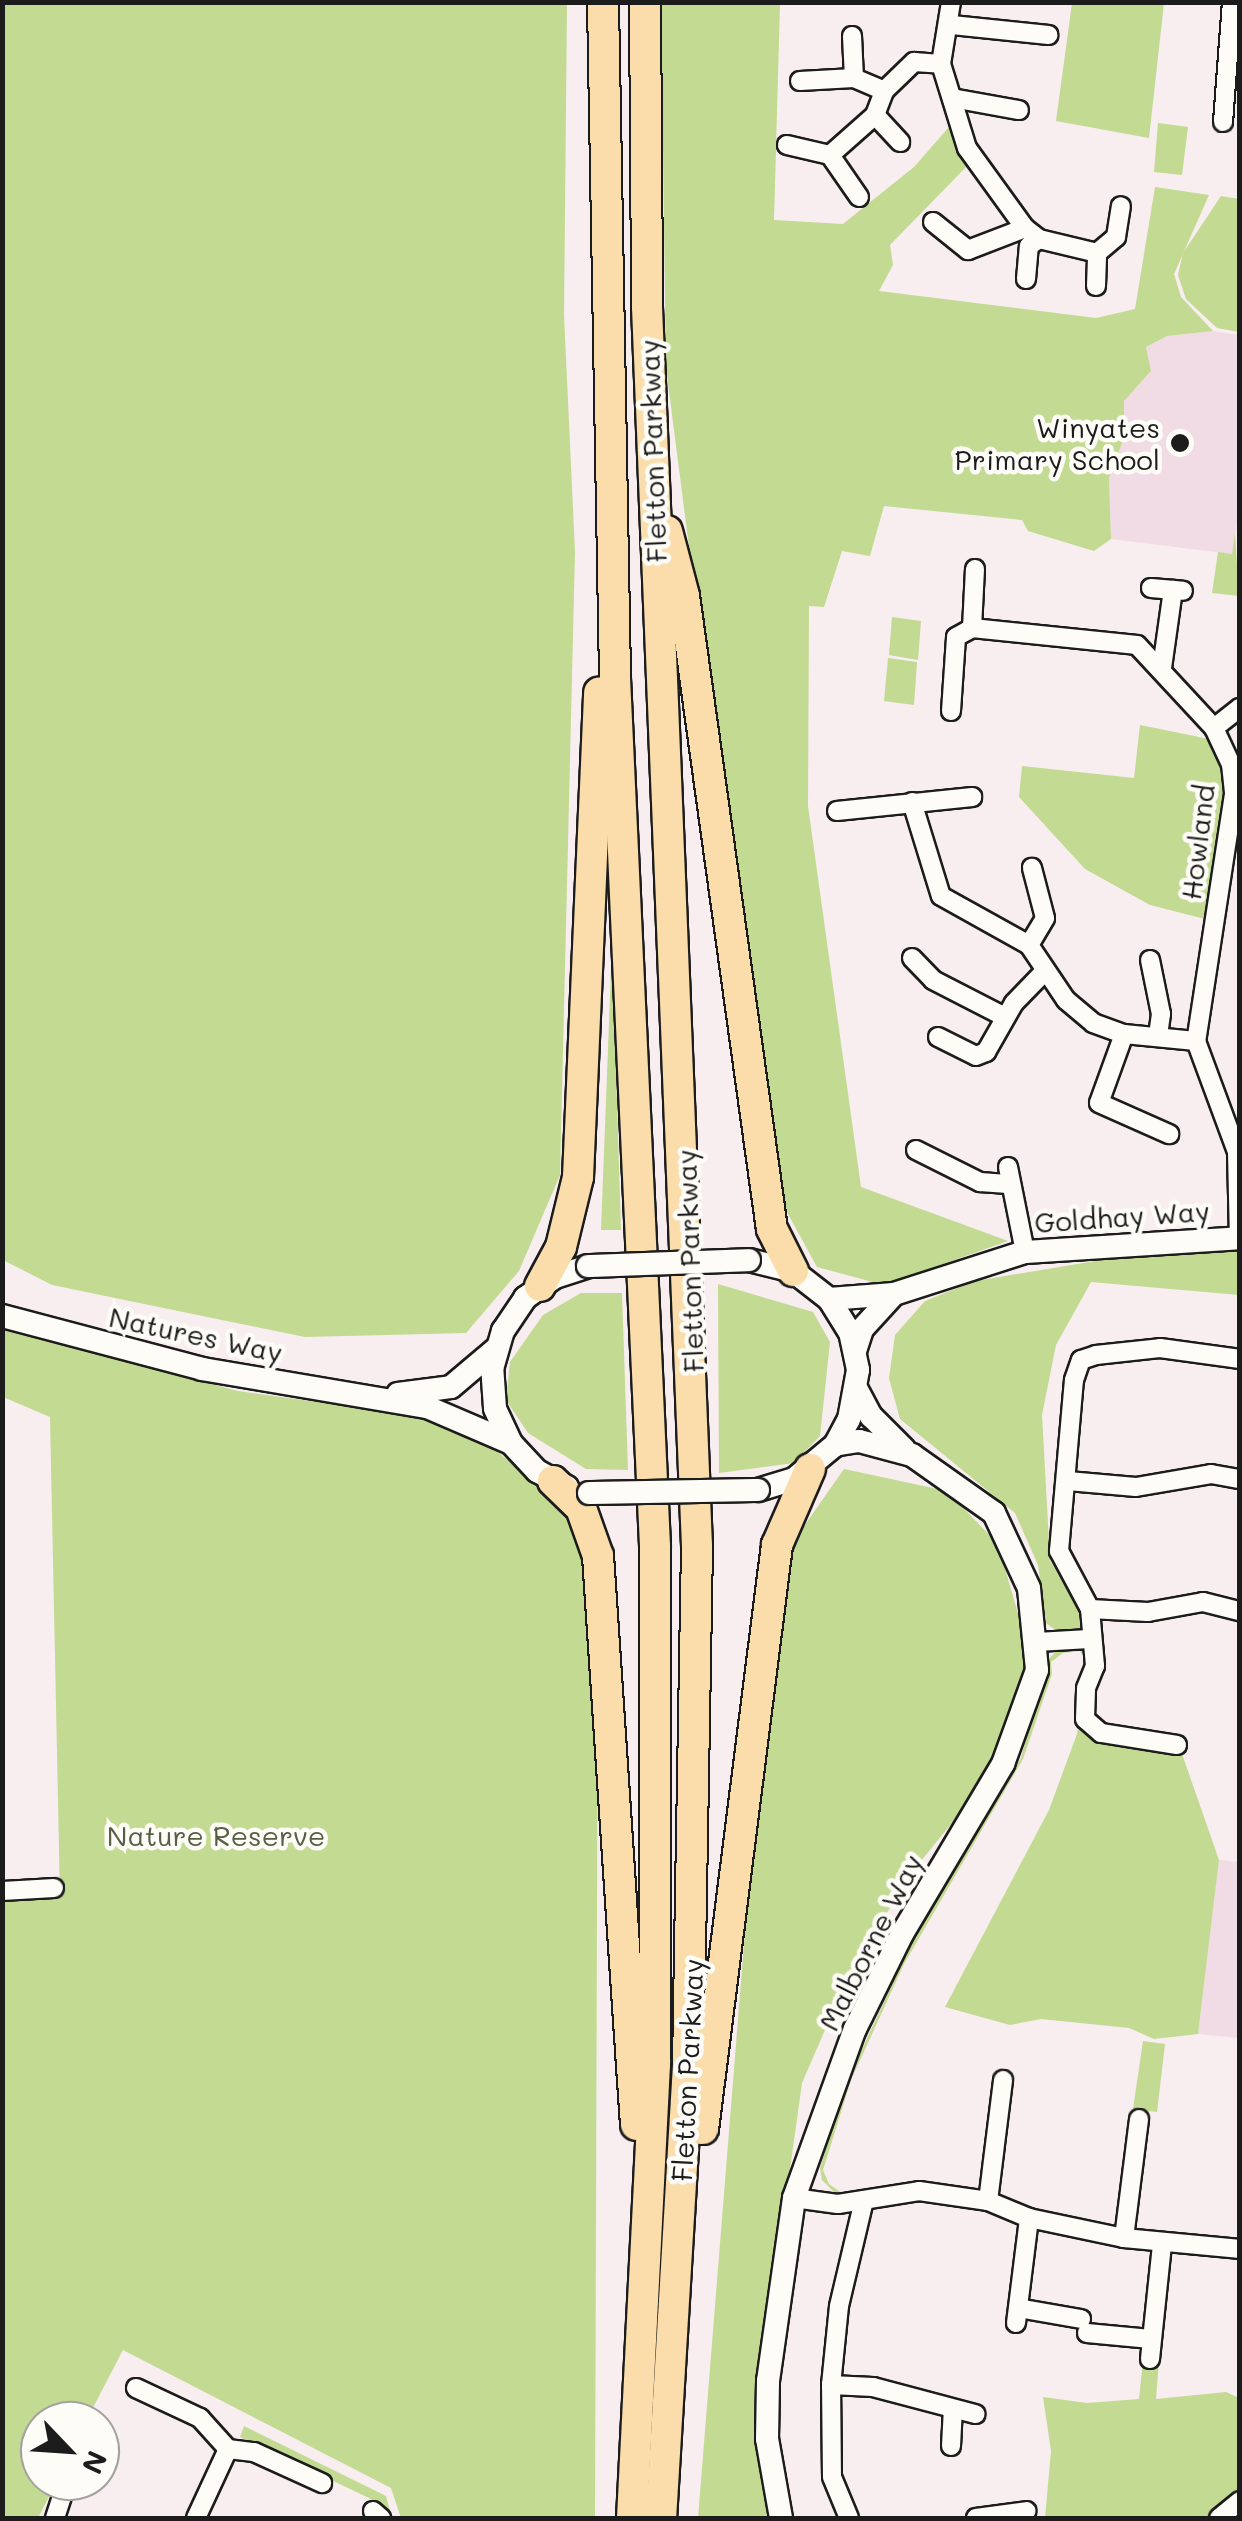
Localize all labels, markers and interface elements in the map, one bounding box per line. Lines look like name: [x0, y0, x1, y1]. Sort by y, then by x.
street label: Fletton Parkway: [631, 339, 673, 563]
place label: Winyates Primary School: [955, 410, 1160, 476]
marker: Winyates Primary School: [1169, 432, 1191, 454]
street label: Howland: [1173, 782, 1221, 902]
street label: Fletton Parkway: [668, 1149, 710, 1373]
street label: Goldhay Way: [1033, 1193, 1211, 1239]
street label: Natures Way: [106, 1299, 286, 1369]
park label: Nature Reserve: [107, 1818, 325, 1852]
street label: Malborne Way: [811, 1848, 929, 2036]
street label: Fletton Parkway: [664, 1958, 710, 2182]
north arrow: [20, 2401, 120, 2501]
text: N: [75, 2446, 116, 2480]

